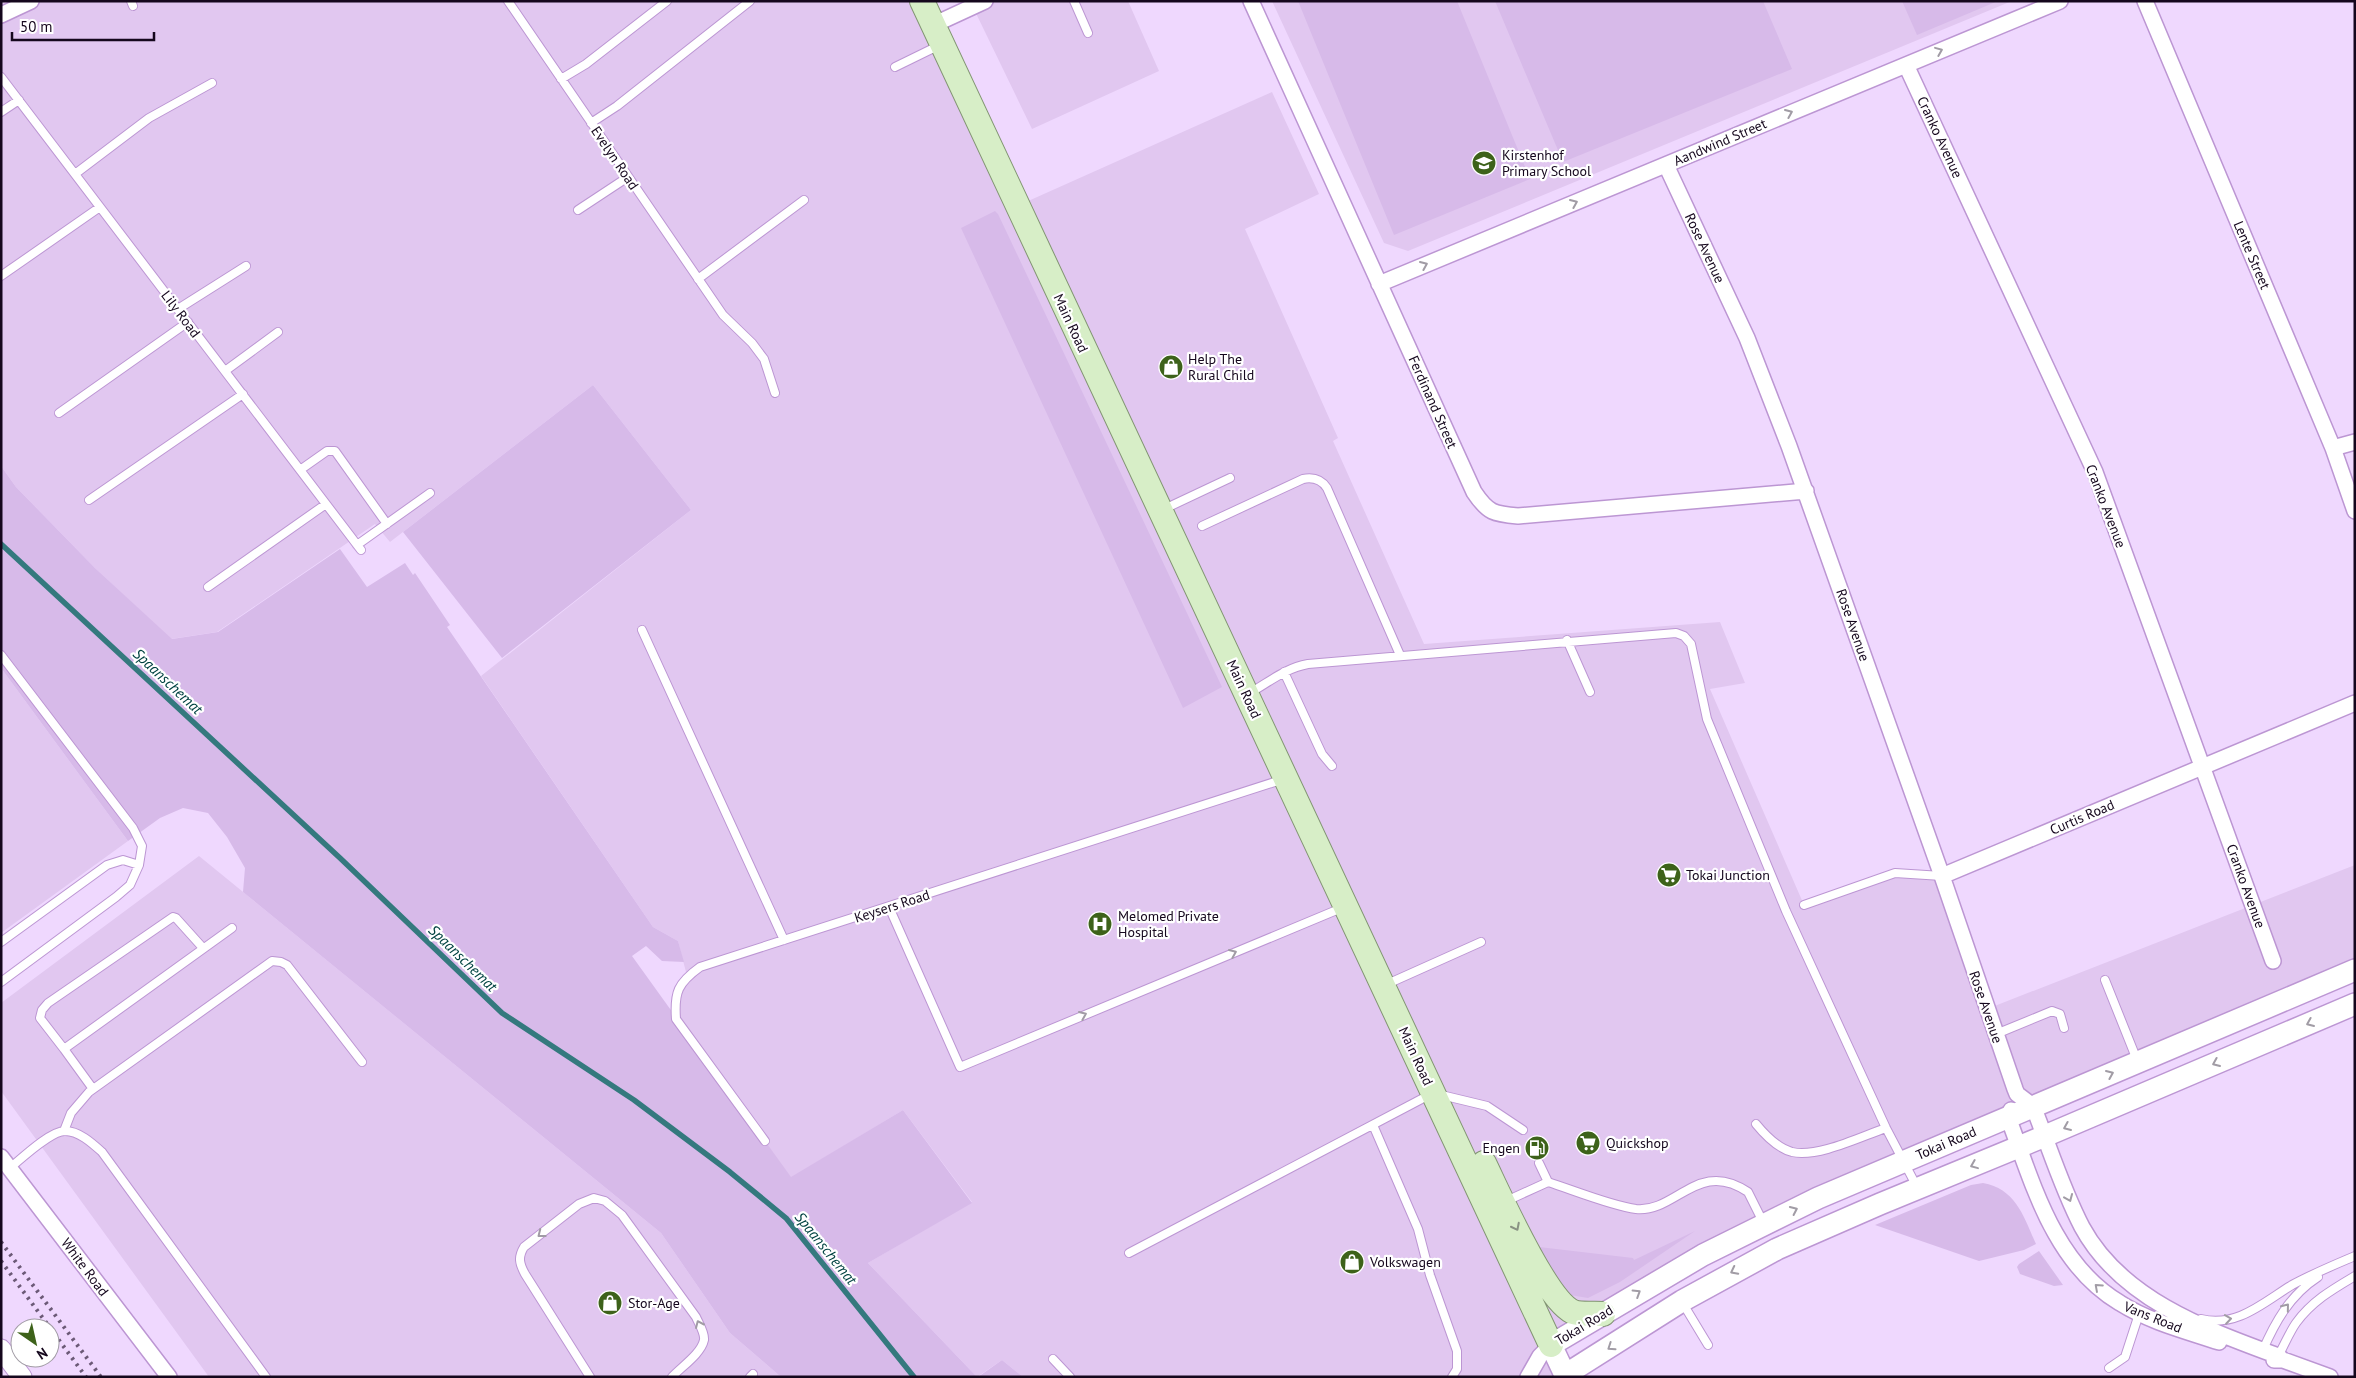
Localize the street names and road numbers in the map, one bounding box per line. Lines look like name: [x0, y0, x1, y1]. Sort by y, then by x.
street label: Cranko Avenue: [1913, 93, 1967, 181]
street label: Aandwind Street: [1671, 114, 1769, 170]
street label: Evelyn Road: [587, 123, 643, 193]
street label: Rose Avenue: [1681, 210, 1729, 286]
street label: Lente Street: [2230, 218, 2275, 292]
street label: Lily Road: [157, 287, 205, 341]
street label: Main Road: [1050, 291, 1092, 355]
street label: Ferdinand Street: [1405, 353, 1462, 451]
street label: Cranko Avenue: [2082, 462, 2130, 550]
street label: Rose Avenue: [1832, 587, 1874, 663]
street label: Main Road: [1223, 657, 1265, 721]
street label: Curtis Road: [2047, 795, 2117, 839]
street label: Cranko Avenue: [2222, 841, 2270, 931]
street label: Keysers Road: [852, 885, 932, 927]
street label: Rose Avenue: [1965, 969, 2007, 1045]
street label: Main Road: [1395, 1024, 1437, 1088]
street label: Tokai Road: [1913, 1122, 1979, 1164]
street label: White Road: [57, 1234, 113, 1300]
street label: Vans Road: [2120, 1297, 2185, 1337]
street label: Tokai Road: [1552, 1301, 1616, 1349]

